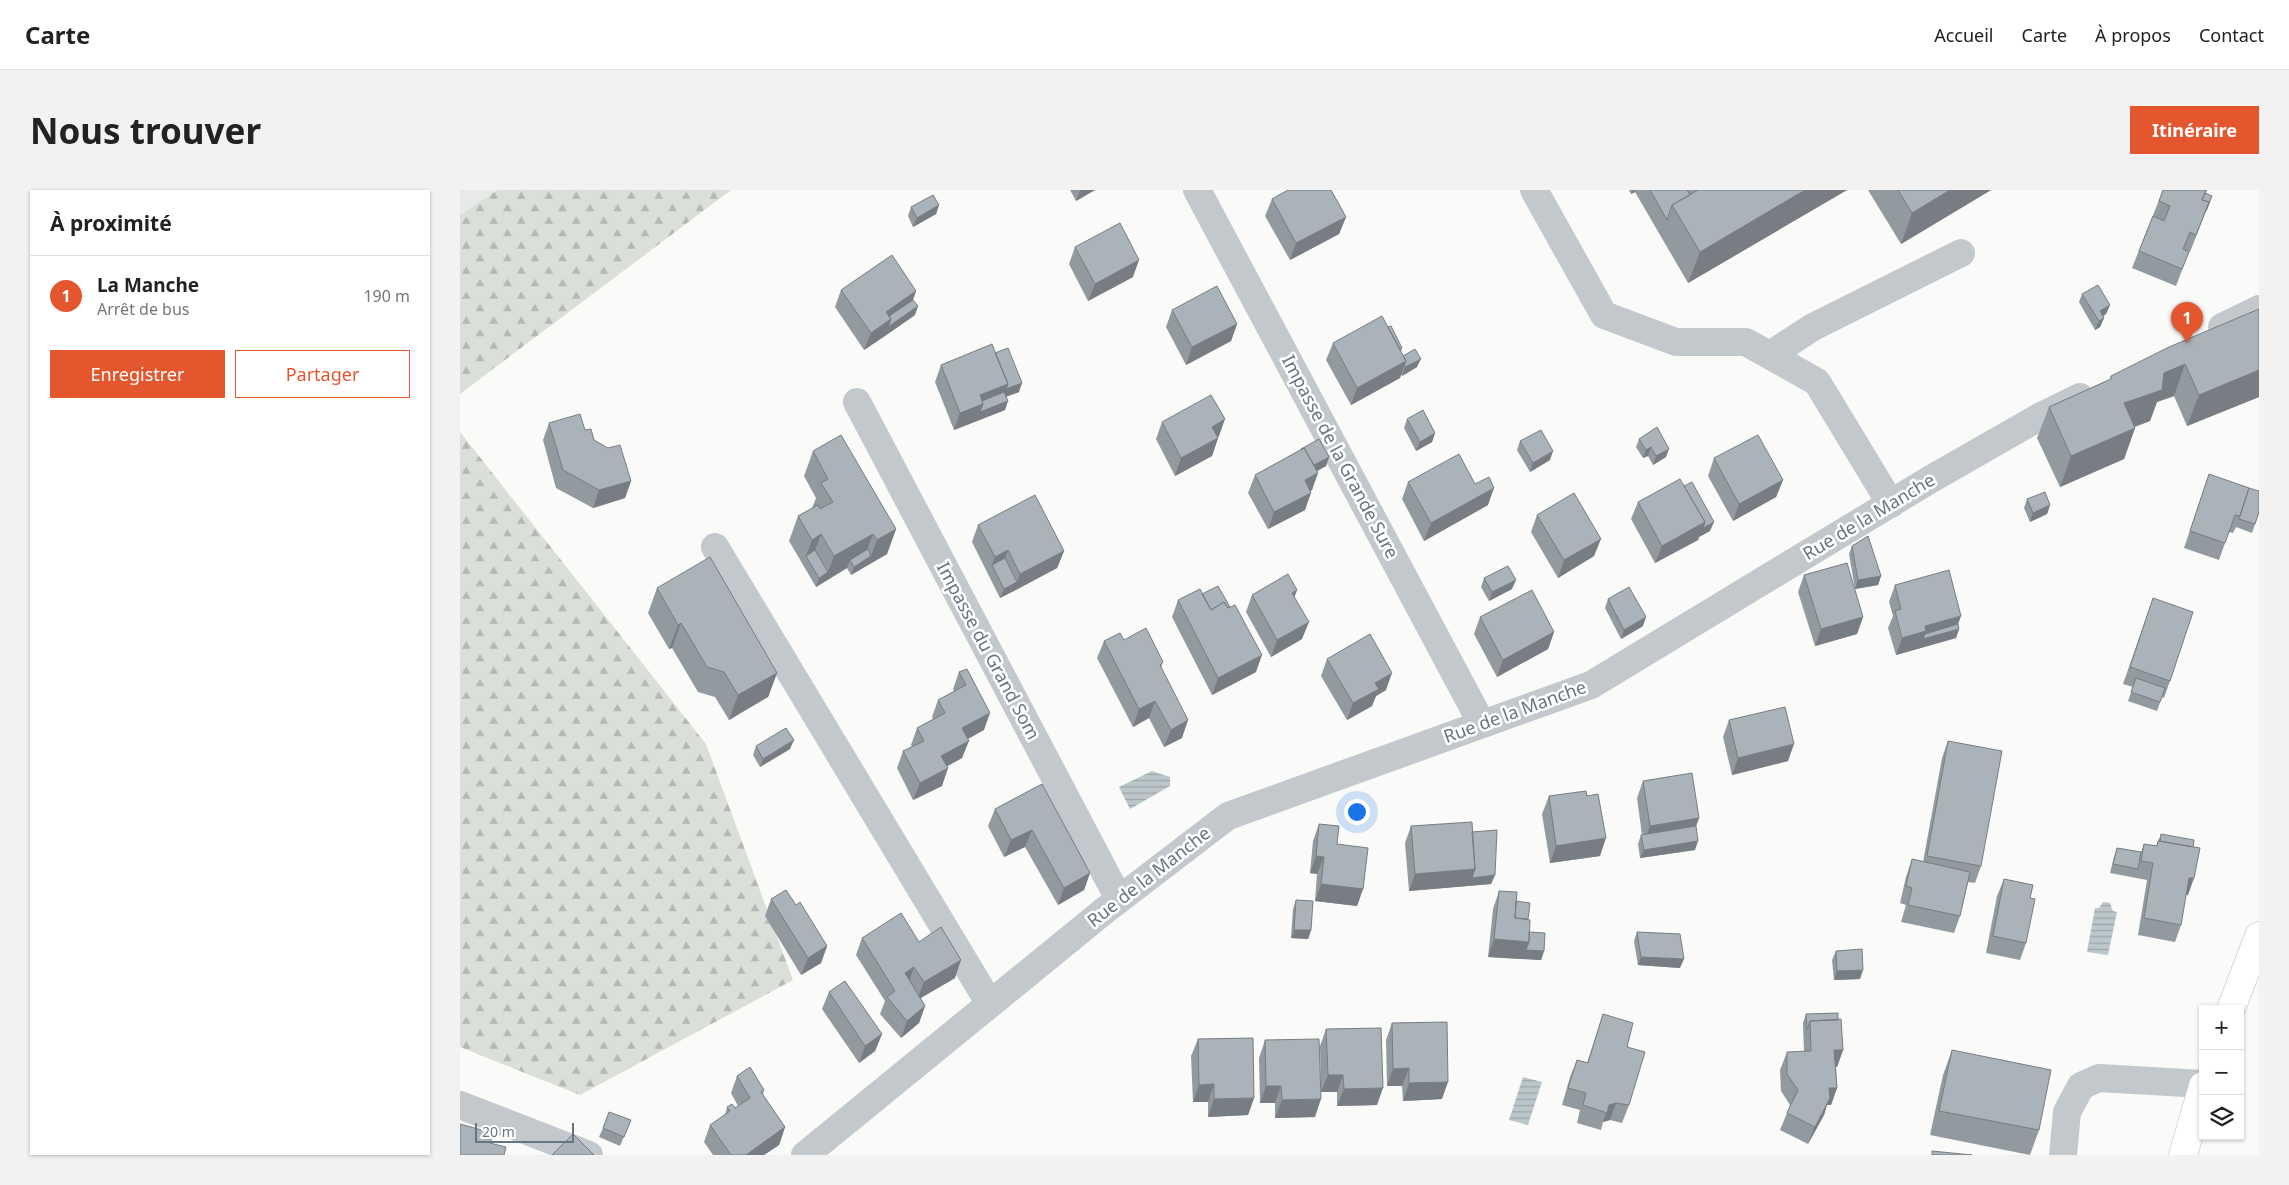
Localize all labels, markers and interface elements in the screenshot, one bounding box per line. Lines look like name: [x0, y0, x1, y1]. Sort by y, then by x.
text: Carte: [25, 18, 90, 51]
text: Accueil: [1934, 23, 1994, 47]
text: Carte: [2022, 23, 2067, 47]
text: À propos: [2095, 23, 2171, 47]
text: Contact: [2199, 23, 2264, 47]
button: Itinéraire: [2130, 106, 2259, 154]
text: Nous trouver: [30, 107, 261, 154]
text: À proximité: [50, 209, 172, 237]
text: La Manche: [97, 272, 199, 298]
text: 1: [61, 285, 71, 307]
text: 190 m: [363, 285, 410, 307]
text: Arrêt de bus: [97, 298, 190, 320]
pin: 1: [2171, 302, 2203, 343]
button: Enregistrer: [50, 350, 225, 398]
button: Partager: [235, 350, 410, 398]
street label: Impasse de la Grande Sure: [1277, 351, 1405, 562]
street label: Rue de la Manche: [1798, 467, 1939, 565]
street label: Impasse du Grand Som: [932, 558, 1046, 743]
street label: Rue de la Manche: [1440, 674, 1589, 748]
your location: [1344, 799, 1370, 825]
street label: Rue de la Manche: [1082, 821, 1215, 932]
map controls: [2199, 1005, 2244, 1140]
button: +: [2199, 1005, 2244, 1050]
button: −: [2199, 1050, 2244, 1095]
button: layers: [2199, 1095, 2244, 1140]
scale bar: [475, 1120, 574, 1143]
text: 20 m: [482, 1122, 515, 1141]

